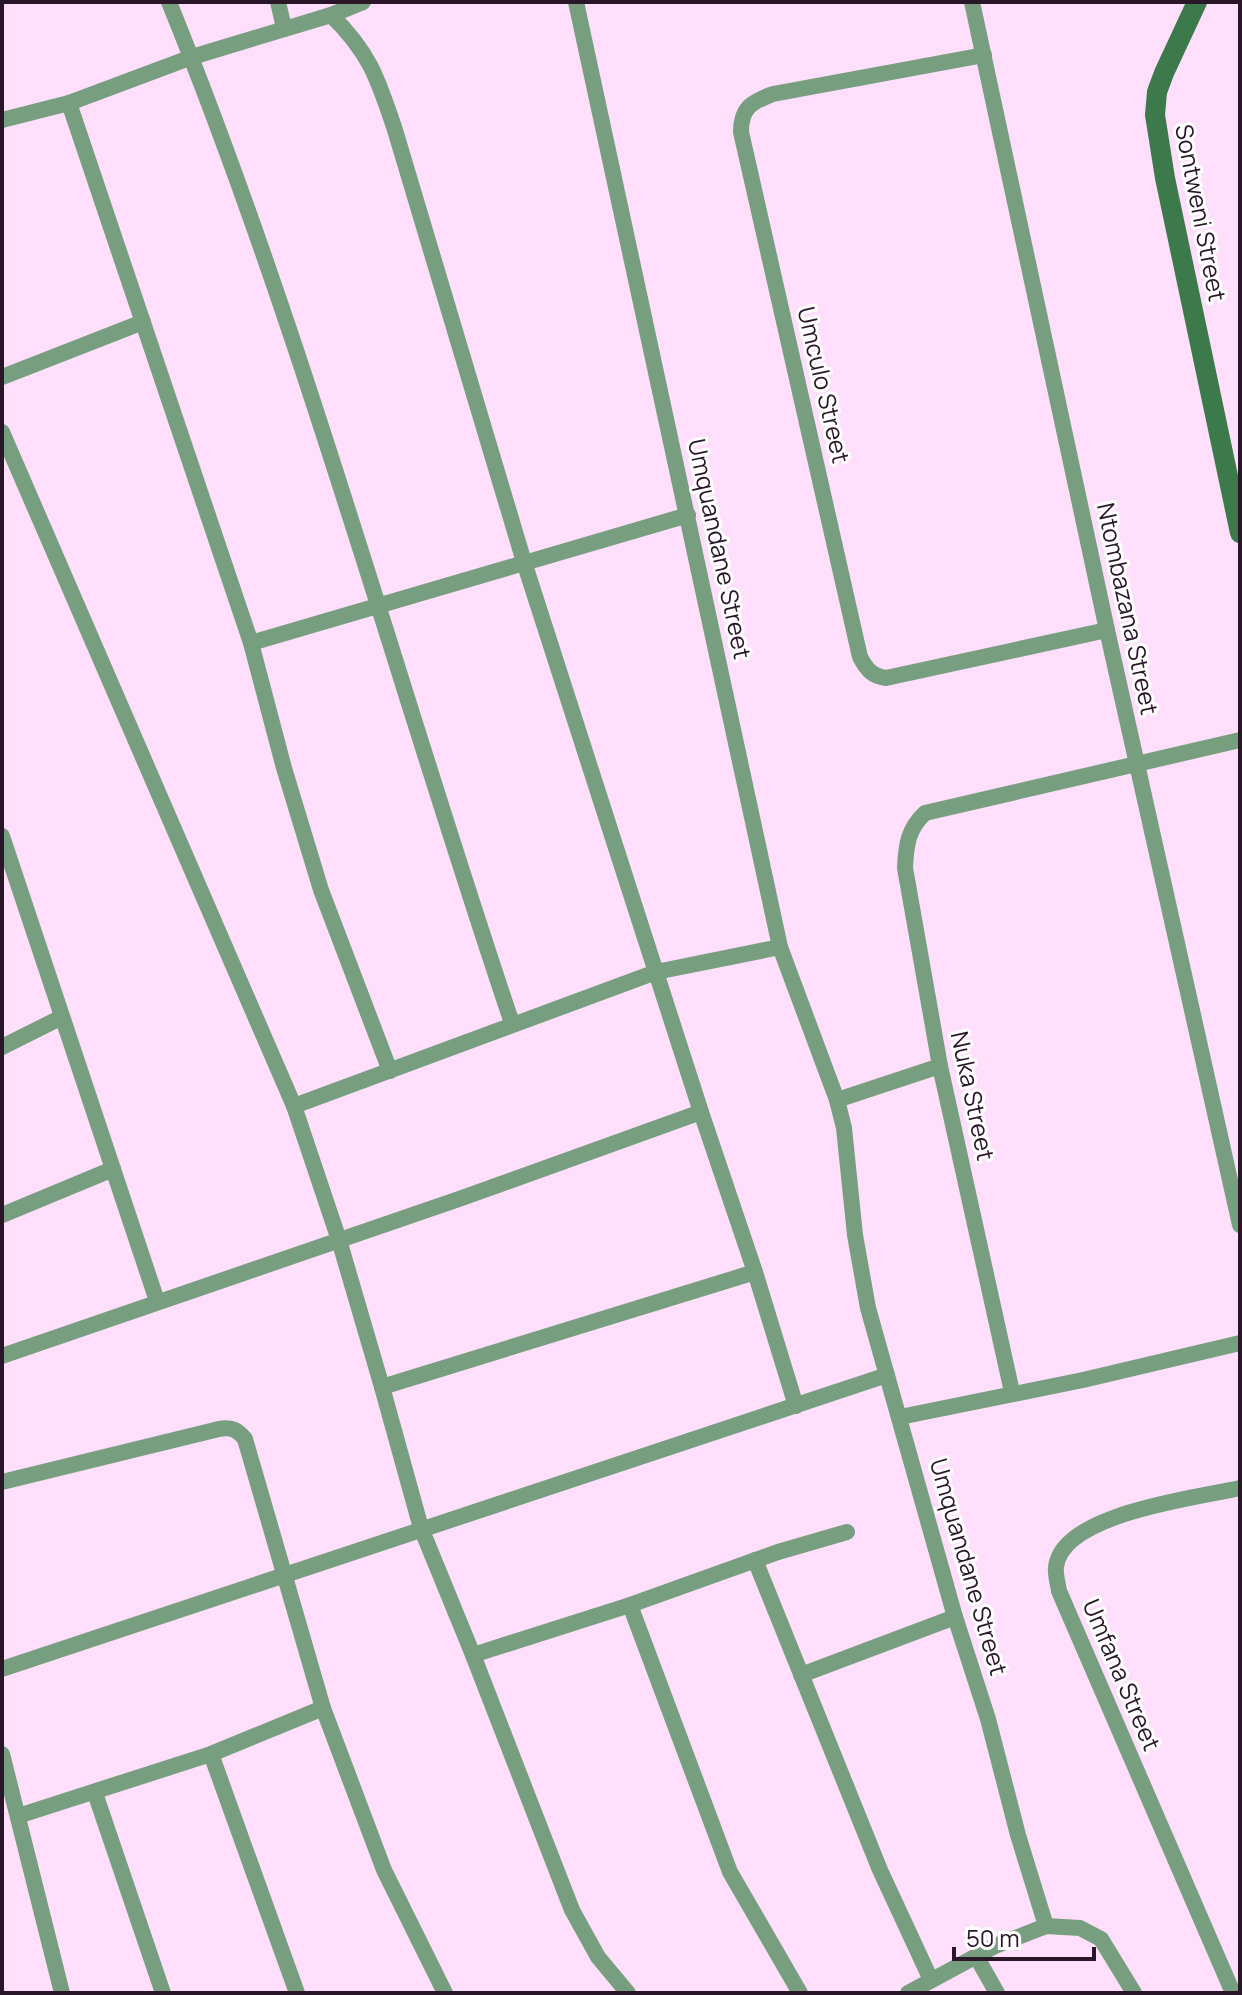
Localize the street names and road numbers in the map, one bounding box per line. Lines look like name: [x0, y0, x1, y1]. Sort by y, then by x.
street label: Sontweni Street: [1168, 121, 1235, 304]
street label: Umculo Street: [790, 303, 859, 466]
street label: Umquandane Street: [681, 436, 760, 662]
street label: Ntombazana Street: [1090, 500, 1167, 718]
street label: Nuka Street: [944, 1028, 1003, 1163]
street label: Umquandane Street: [923, 1454, 1016, 1679]
street label: Umfana Street: [1076, 1594, 1169, 1755]

